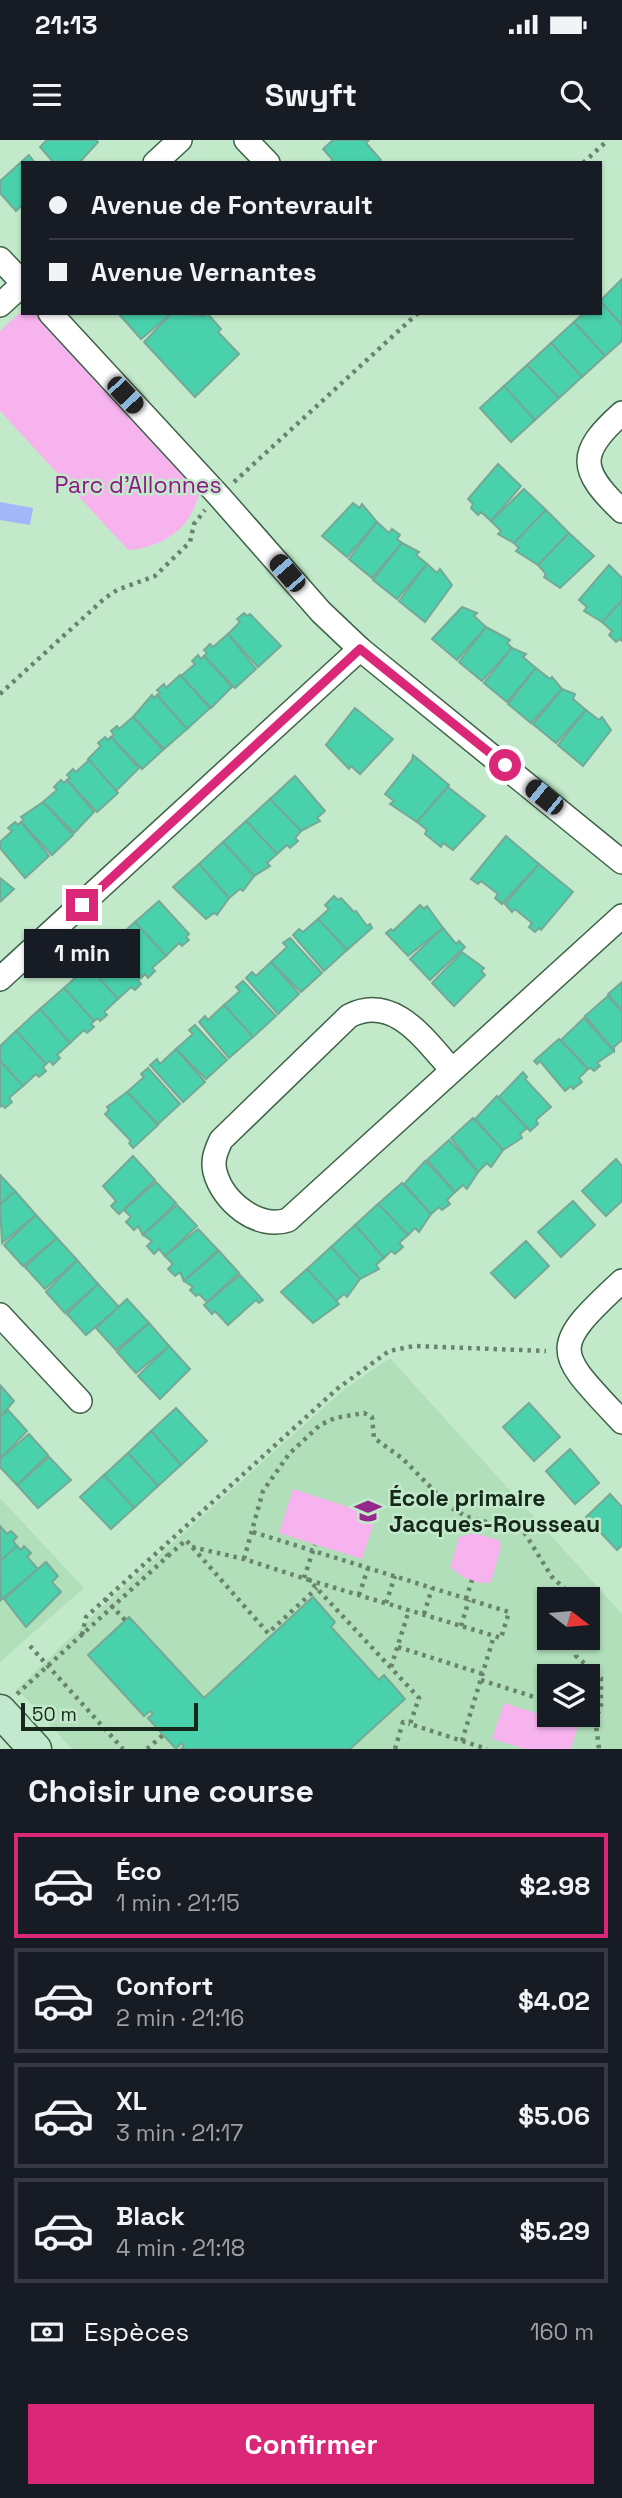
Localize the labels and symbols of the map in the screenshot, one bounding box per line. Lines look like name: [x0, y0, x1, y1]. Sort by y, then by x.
car: [103, 372, 148, 418]
park label: Parc d'Allonnes: [54, 470, 222, 500]
car: [266, 550, 309, 596]
route start: [489, 749, 521, 781]
car: [522, 776, 567, 818]
route end: [66, 889, 98, 921]
callout: 1 min: [24, 930, 140, 978]
place label: École primaire Jacques-Rousseau: [389, 1483, 600, 1539]
school or university icon: École primaire Jacques-Rousseau: [353, 1496, 383, 1526]
north arrow: [537, 1587, 600, 1650]
scale bar: [21, 1700, 198, 1732]

